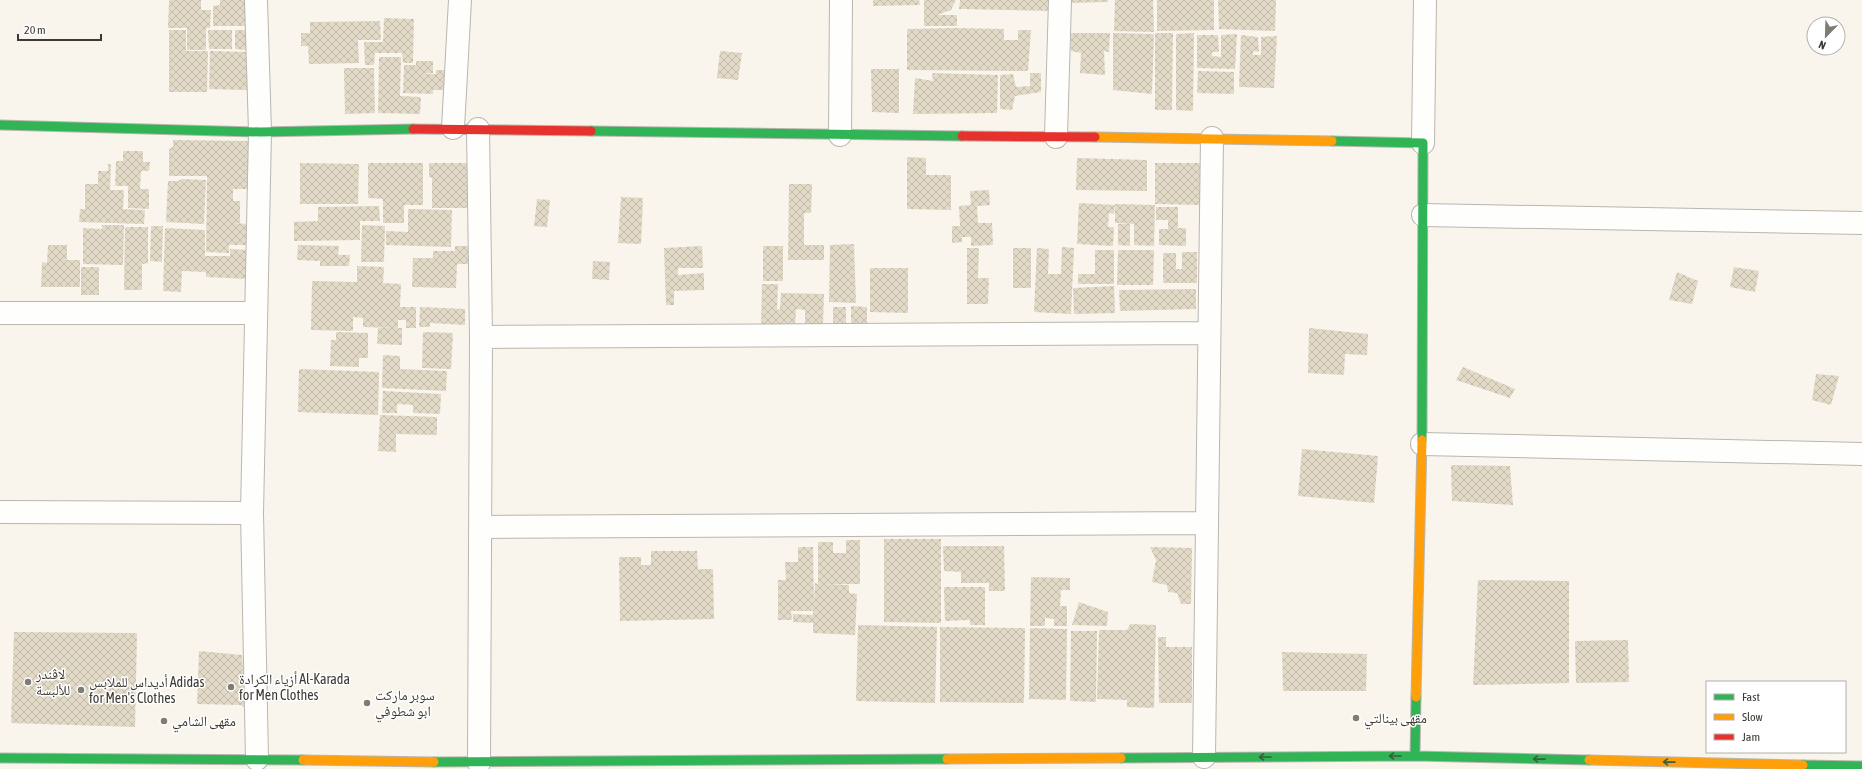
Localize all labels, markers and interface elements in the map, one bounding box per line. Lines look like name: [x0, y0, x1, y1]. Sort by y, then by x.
scale bar: [18, 16, 101, 42]
north arrow: [1806, 16, 1846, 56]
text: 20 m: [24, 23, 46, 37]
text: N: [1817, 38, 1827, 52]
place label: لاڤندر للألبسة: [35, 666, 70, 698]
place label: أزياء الكرادة Al-Karada for Men Clothes: [239, 671, 350, 703]
place label: أديداس للملابس Adidas for Men's Clothes: [89, 674, 205, 706]
marker: لاڤندر للألبسة: [23, 677, 33, 687]
legend: [1706, 681, 1846, 753]
marker: أزياء الكرادة Al-Karada for Men Clothes: [226, 682, 236, 692]
marker: أديداس للملابس Adidas for Men's Clothes: [76, 685, 86, 695]
place label: سوبر ماركت ابو شطوفي: [375, 687, 435, 723]
text: Fast: [1742, 690, 1760, 704]
marker: سوبر ماركت ابو شطوفي: [362, 698, 372, 708]
place label: مقهى بينالتي: [1364, 710, 1427, 730]
text: Slow: [1742, 710, 1763, 724]
place label: مقهى الشامي: [172, 713, 236, 733]
marker: مقهى بينالتي: [1351, 713, 1361, 723]
marker: مقهى الشامي: [159, 716, 169, 726]
text: Jam: [1742, 730, 1760, 744]
one-way arrow: [1259, 753, 1272, 761]
one-way arrow: [1389, 753, 1402, 760]
one-way arrow: [1533, 755, 1546, 763]
one-way arrow: [1663, 758, 1676, 766]

